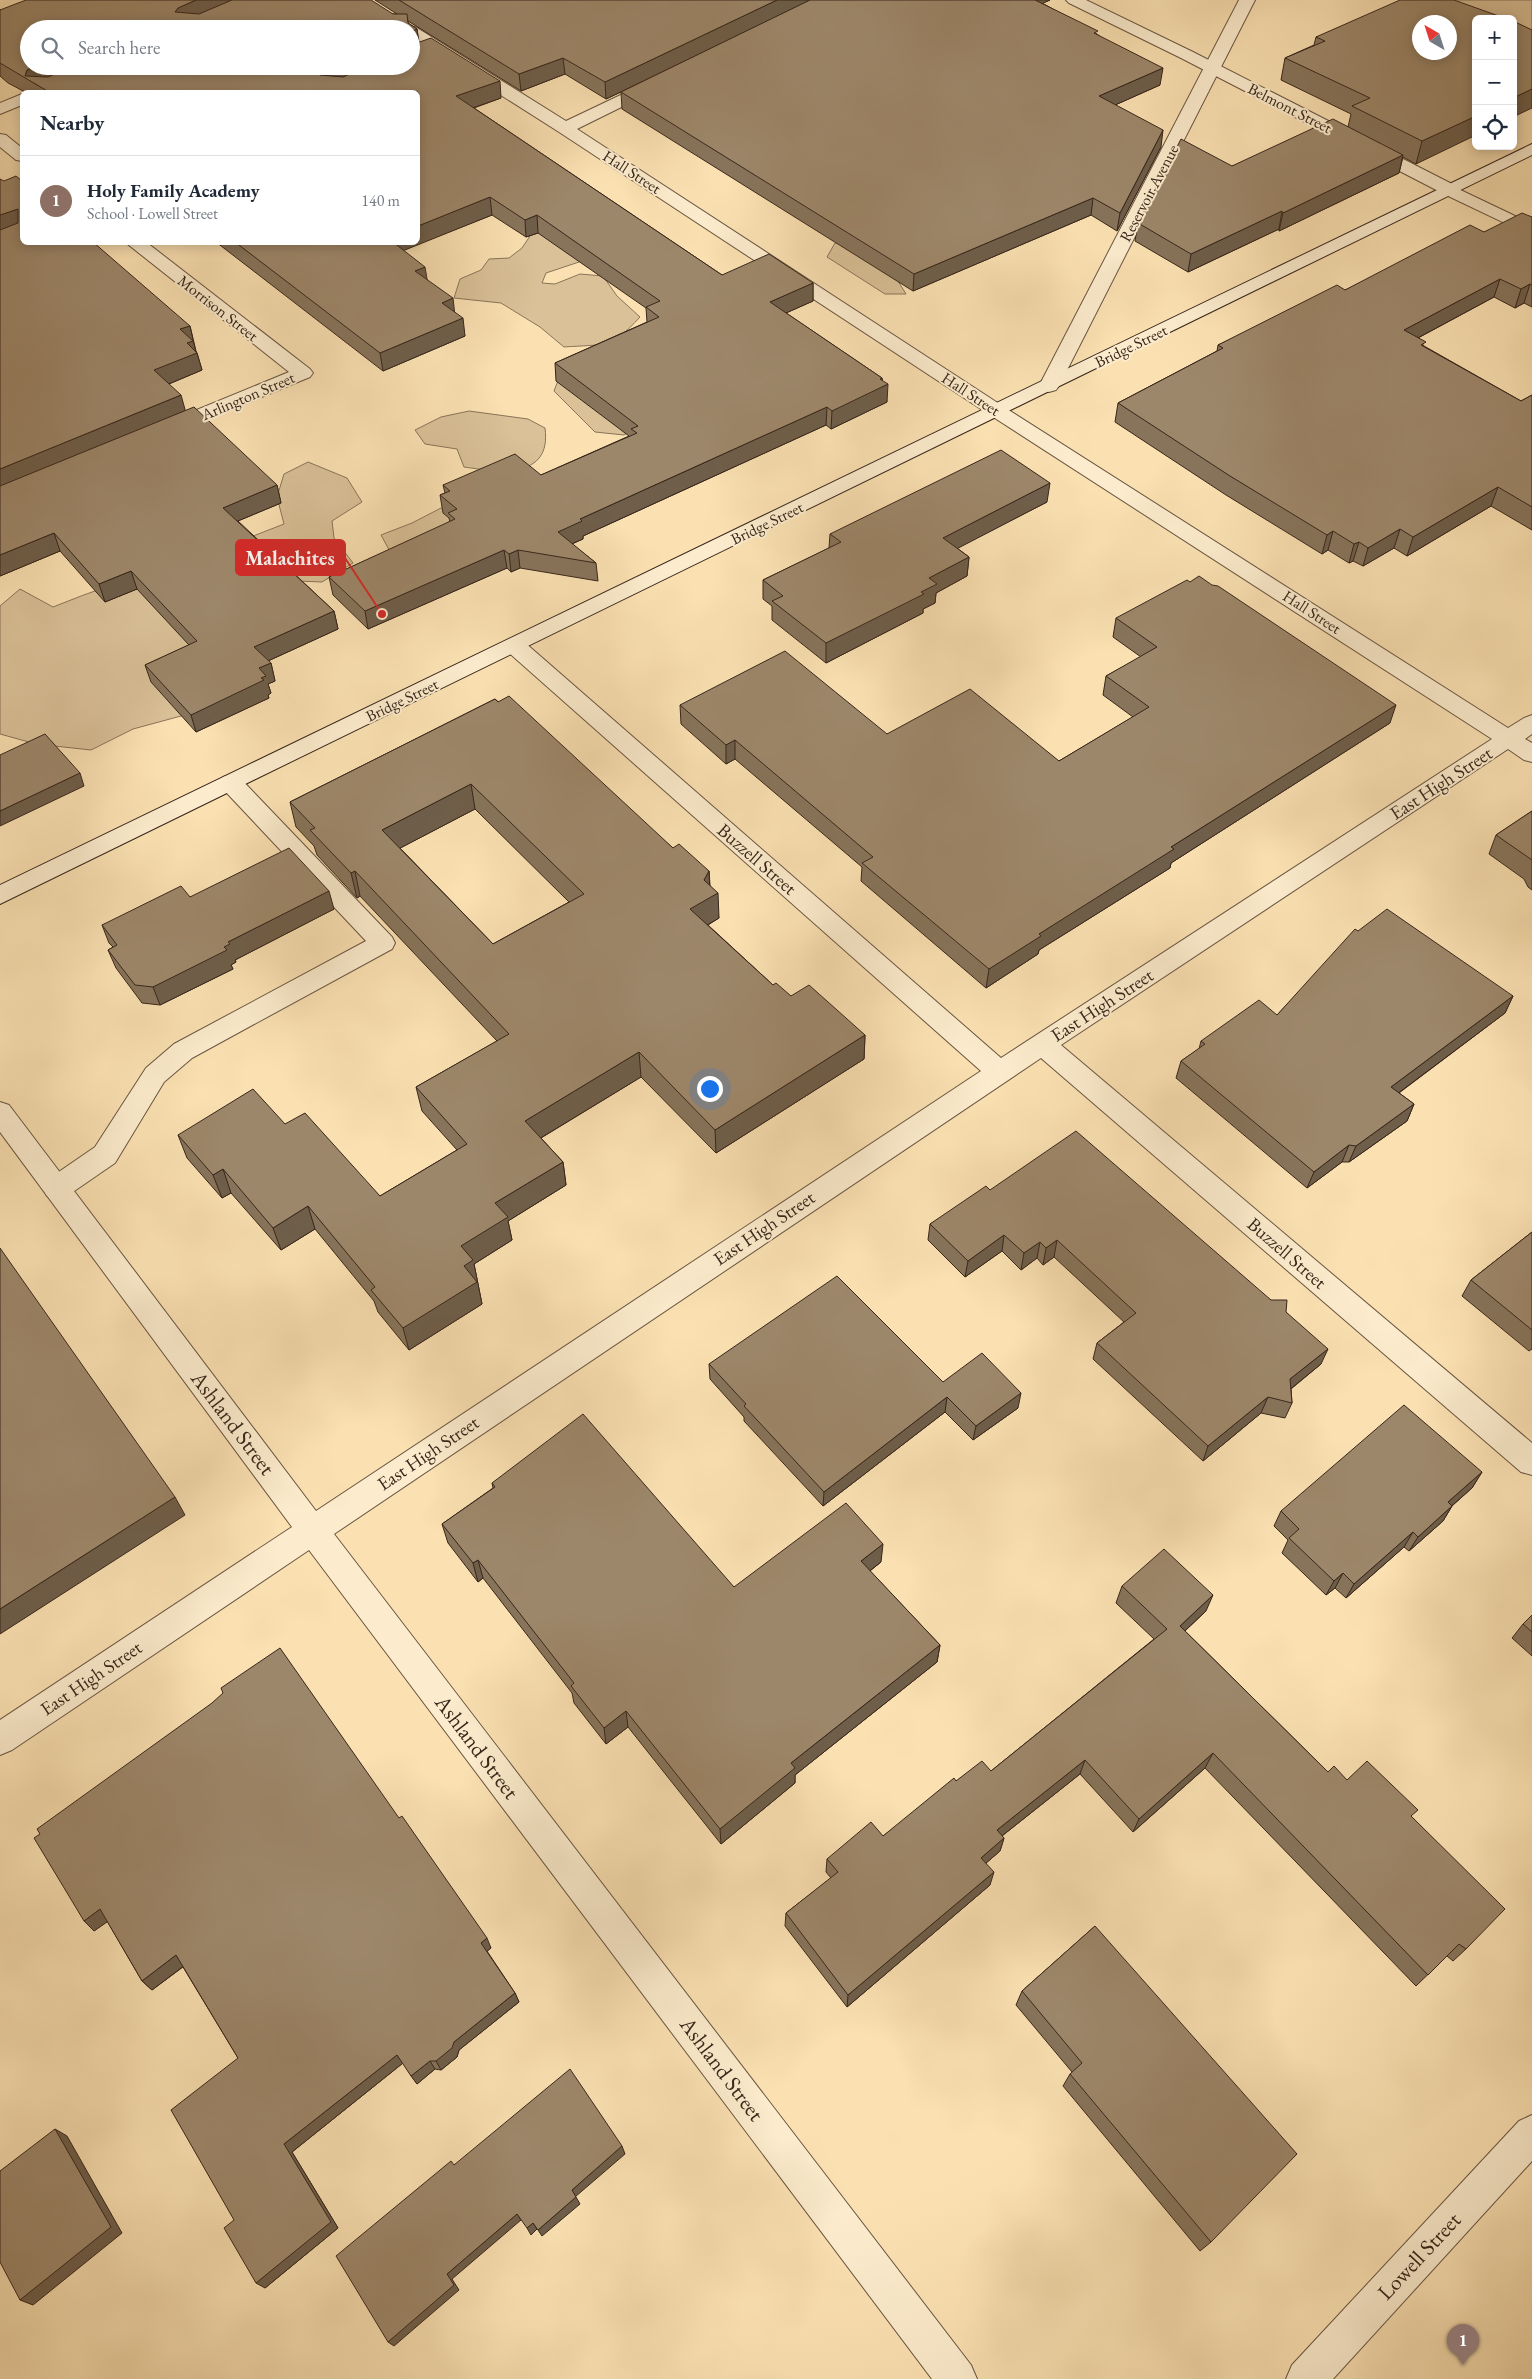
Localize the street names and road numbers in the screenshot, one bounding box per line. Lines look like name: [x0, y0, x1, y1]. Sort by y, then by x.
street label: Belmont Street: [1244, 78, 1336, 138]
street label: Reservoir Avenue: [1115, 141, 1183, 245]
street label: Hall Street: [599, 145, 665, 199]
street label: Morrison Street: [174, 270, 262, 346]
street label: Bridge Street: [1091, 319, 1171, 373]
street label: Arlington Street: [197, 367, 298, 425]
street label: Hall Street: [938, 367, 1004, 421]
street label: Bridge Street: [727, 496, 807, 550]
street label: Hall Street: [1279, 585, 1345, 639]
street label: Bridge Street: [362, 673, 442, 727]
street label: East High Street: [1385, 741, 1497, 825]
street label: Buzzell Street: [712, 818, 802, 900]
street label: East High Street: [1046, 963, 1158, 1047]
street label: East High Street: [708, 1185, 820, 1271]
street label: Buzzell Street: [1242, 1212, 1332, 1294]
street label: Ashland Street: [184, 1364, 282, 1481]
street label: East High Street: [372, 1410, 484, 1496]
street label: East High Street: [35, 1635, 147, 1721]
street label: Ashland Street: [428, 1688, 526, 1805]
street label: Ashland Street: [673, 2010, 771, 2127]
street label: Lowell Street: [1371, 2206, 1467, 2306]

